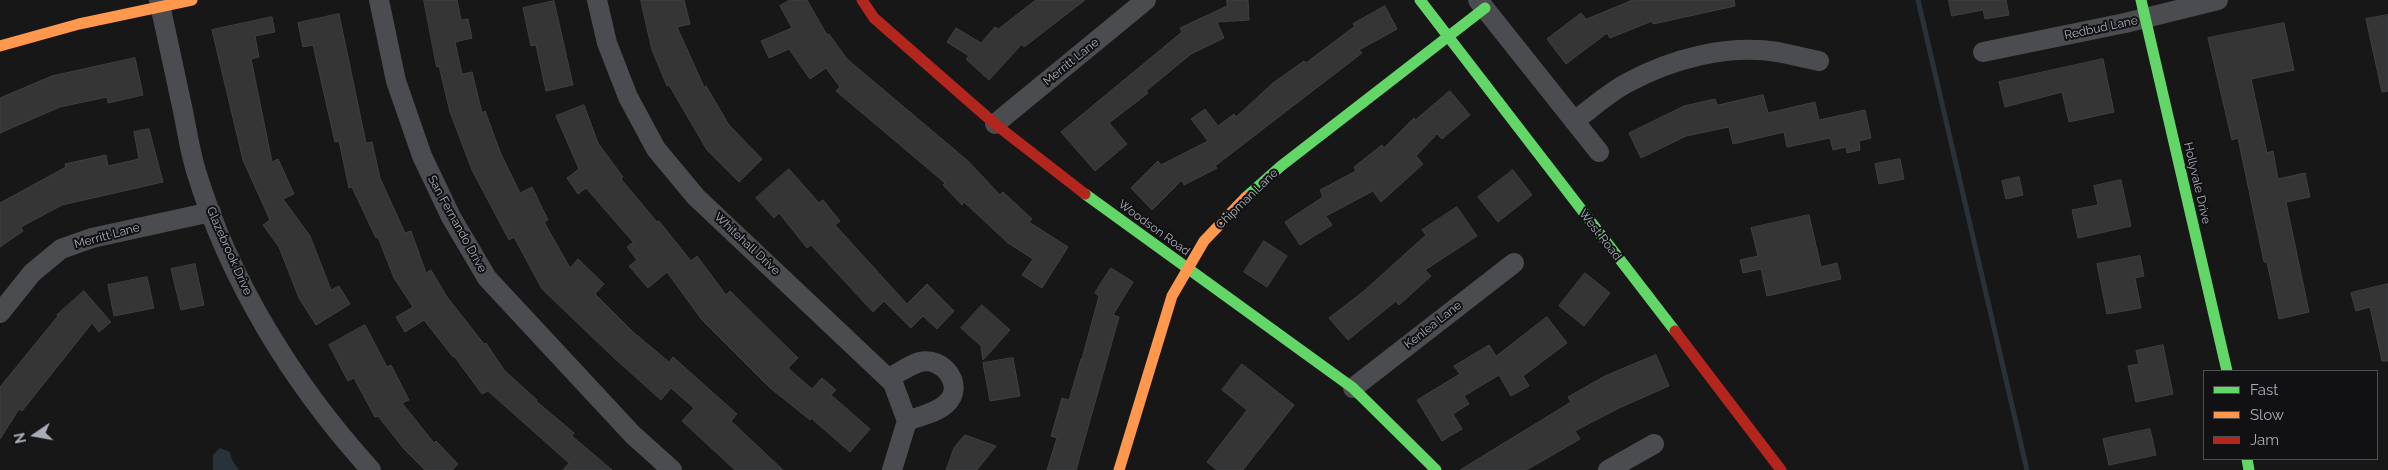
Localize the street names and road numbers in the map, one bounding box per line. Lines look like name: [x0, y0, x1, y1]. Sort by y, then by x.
street label: Redbud Lane: [2063, 13, 2139, 43]
street label: Merritt Lane: [1040, 35, 1102, 89]
street label: Hollyvale Drive: [2181, 141, 2213, 225]
street label: Chipman Lane: [1213, 166, 1281, 232]
street label: San Fernando Drive: [424, 173, 490, 275]
street label: Woodson Road: [1115, 197, 1193, 259]
street label: Glazebrook Drive: [203, 205, 255, 297]
street label: West Road: [1576, 207, 1624, 263]
street label: Whitehall Drive: [711, 210, 783, 278]
street label: Merritt Lane: [73, 220, 141, 252]
street label: Kenlea Lane: [1401, 298, 1465, 352]

